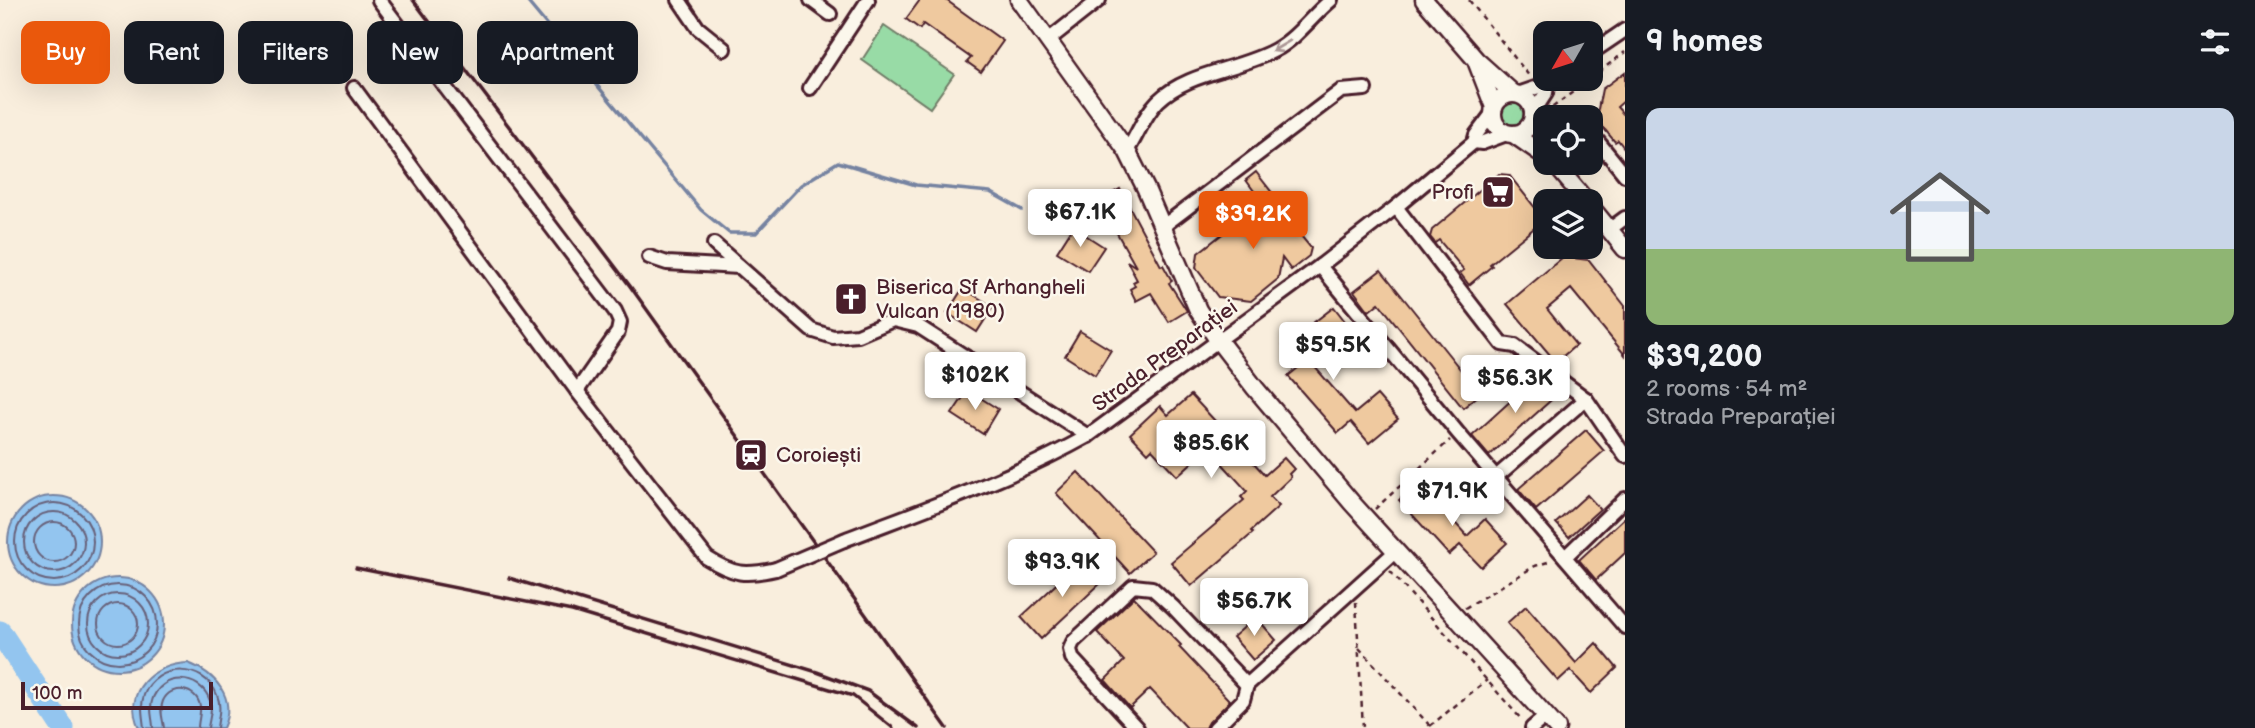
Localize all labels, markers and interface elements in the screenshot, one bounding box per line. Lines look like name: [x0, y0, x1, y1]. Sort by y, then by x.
chip: Buy: [21, 21, 110, 84]
chip: Rent: [124, 21, 224, 84]
chip: Filters: [238, 21, 353, 84]
chip: New: [367, 21, 463, 84]
chip: Apartment: [477, 21, 638, 84]
north arrow: [1533, 21, 1603, 91]
map controls: [1533, 21, 1603, 259]
icon: filters: [2196, 23, 2234, 61]
text: 9 homes: [1646, 24, 1763, 60]
one-way arrow: [1271, 39, 1291, 53]
button: locate: [1533, 105, 1603, 175]
icon: home: [1877, 154, 2003, 280]
supermarket icon: Profi: [1479, 173, 1517, 211]
place label: Profi: [1431, 180, 1474, 205]
button: layers: [1533, 189, 1603, 259]
pin: $67.1K: [1023, 190, 1137, 249]
pin: $39.2K: [1196, 191, 1310, 251]
text: $67.1K: [1044, 198, 1116, 226]
text: $39.2K: [1215, 200, 1291, 228]
place label: Biserica Sf Arhangheli Vulcan (1980): [876, 275, 1085, 324]
church icon: Biserica Sf Arhangheli Vulcan (1980): [832, 280, 870, 318]
street label: Strada Preparației: [1088, 295, 1242, 417]
pin: $59.5K: [1276, 322, 1390, 382]
text: $59.5K: [1295, 331, 1371, 359]
text: $39,200: [1646, 339, 1762, 375]
pin: $102K: [926, 352, 1024, 412]
pin: $56.3K: [1458, 356, 1572, 415]
text: $102K: [941, 361, 1009, 389]
text: $56.3K: [1477, 364, 1553, 392]
text: 2 rooms · 54 m²: [1646, 375, 1808, 403]
text: Strada Preparației: [1646, 403, 1836, 431]
pin: $85.6K: [1154, 420, 1268, 480]
text: $85.6K: [1173, 429, 1249, 457]
station icon: Coroiești: [732, 436, 770, 474]
place label: Coroiești: [776, 443, 861, 468]
pin: $71.9K: [1395, 468, 1509, 528]
text: $71.9K: [1416, 477, 1488, 505]
pin: $93.9K: [1005, 540, 1119, 599]
text: $93.9K: [1024, 548, 1100, 576]
pin: $56.7K: [1197, 578, 1311, 638]
text: $56.7K: [1216, 587, 1292, 615]
scale bar: [21, 679, 214, 711]
text: 100 m: [32, 682, 83, 705]

